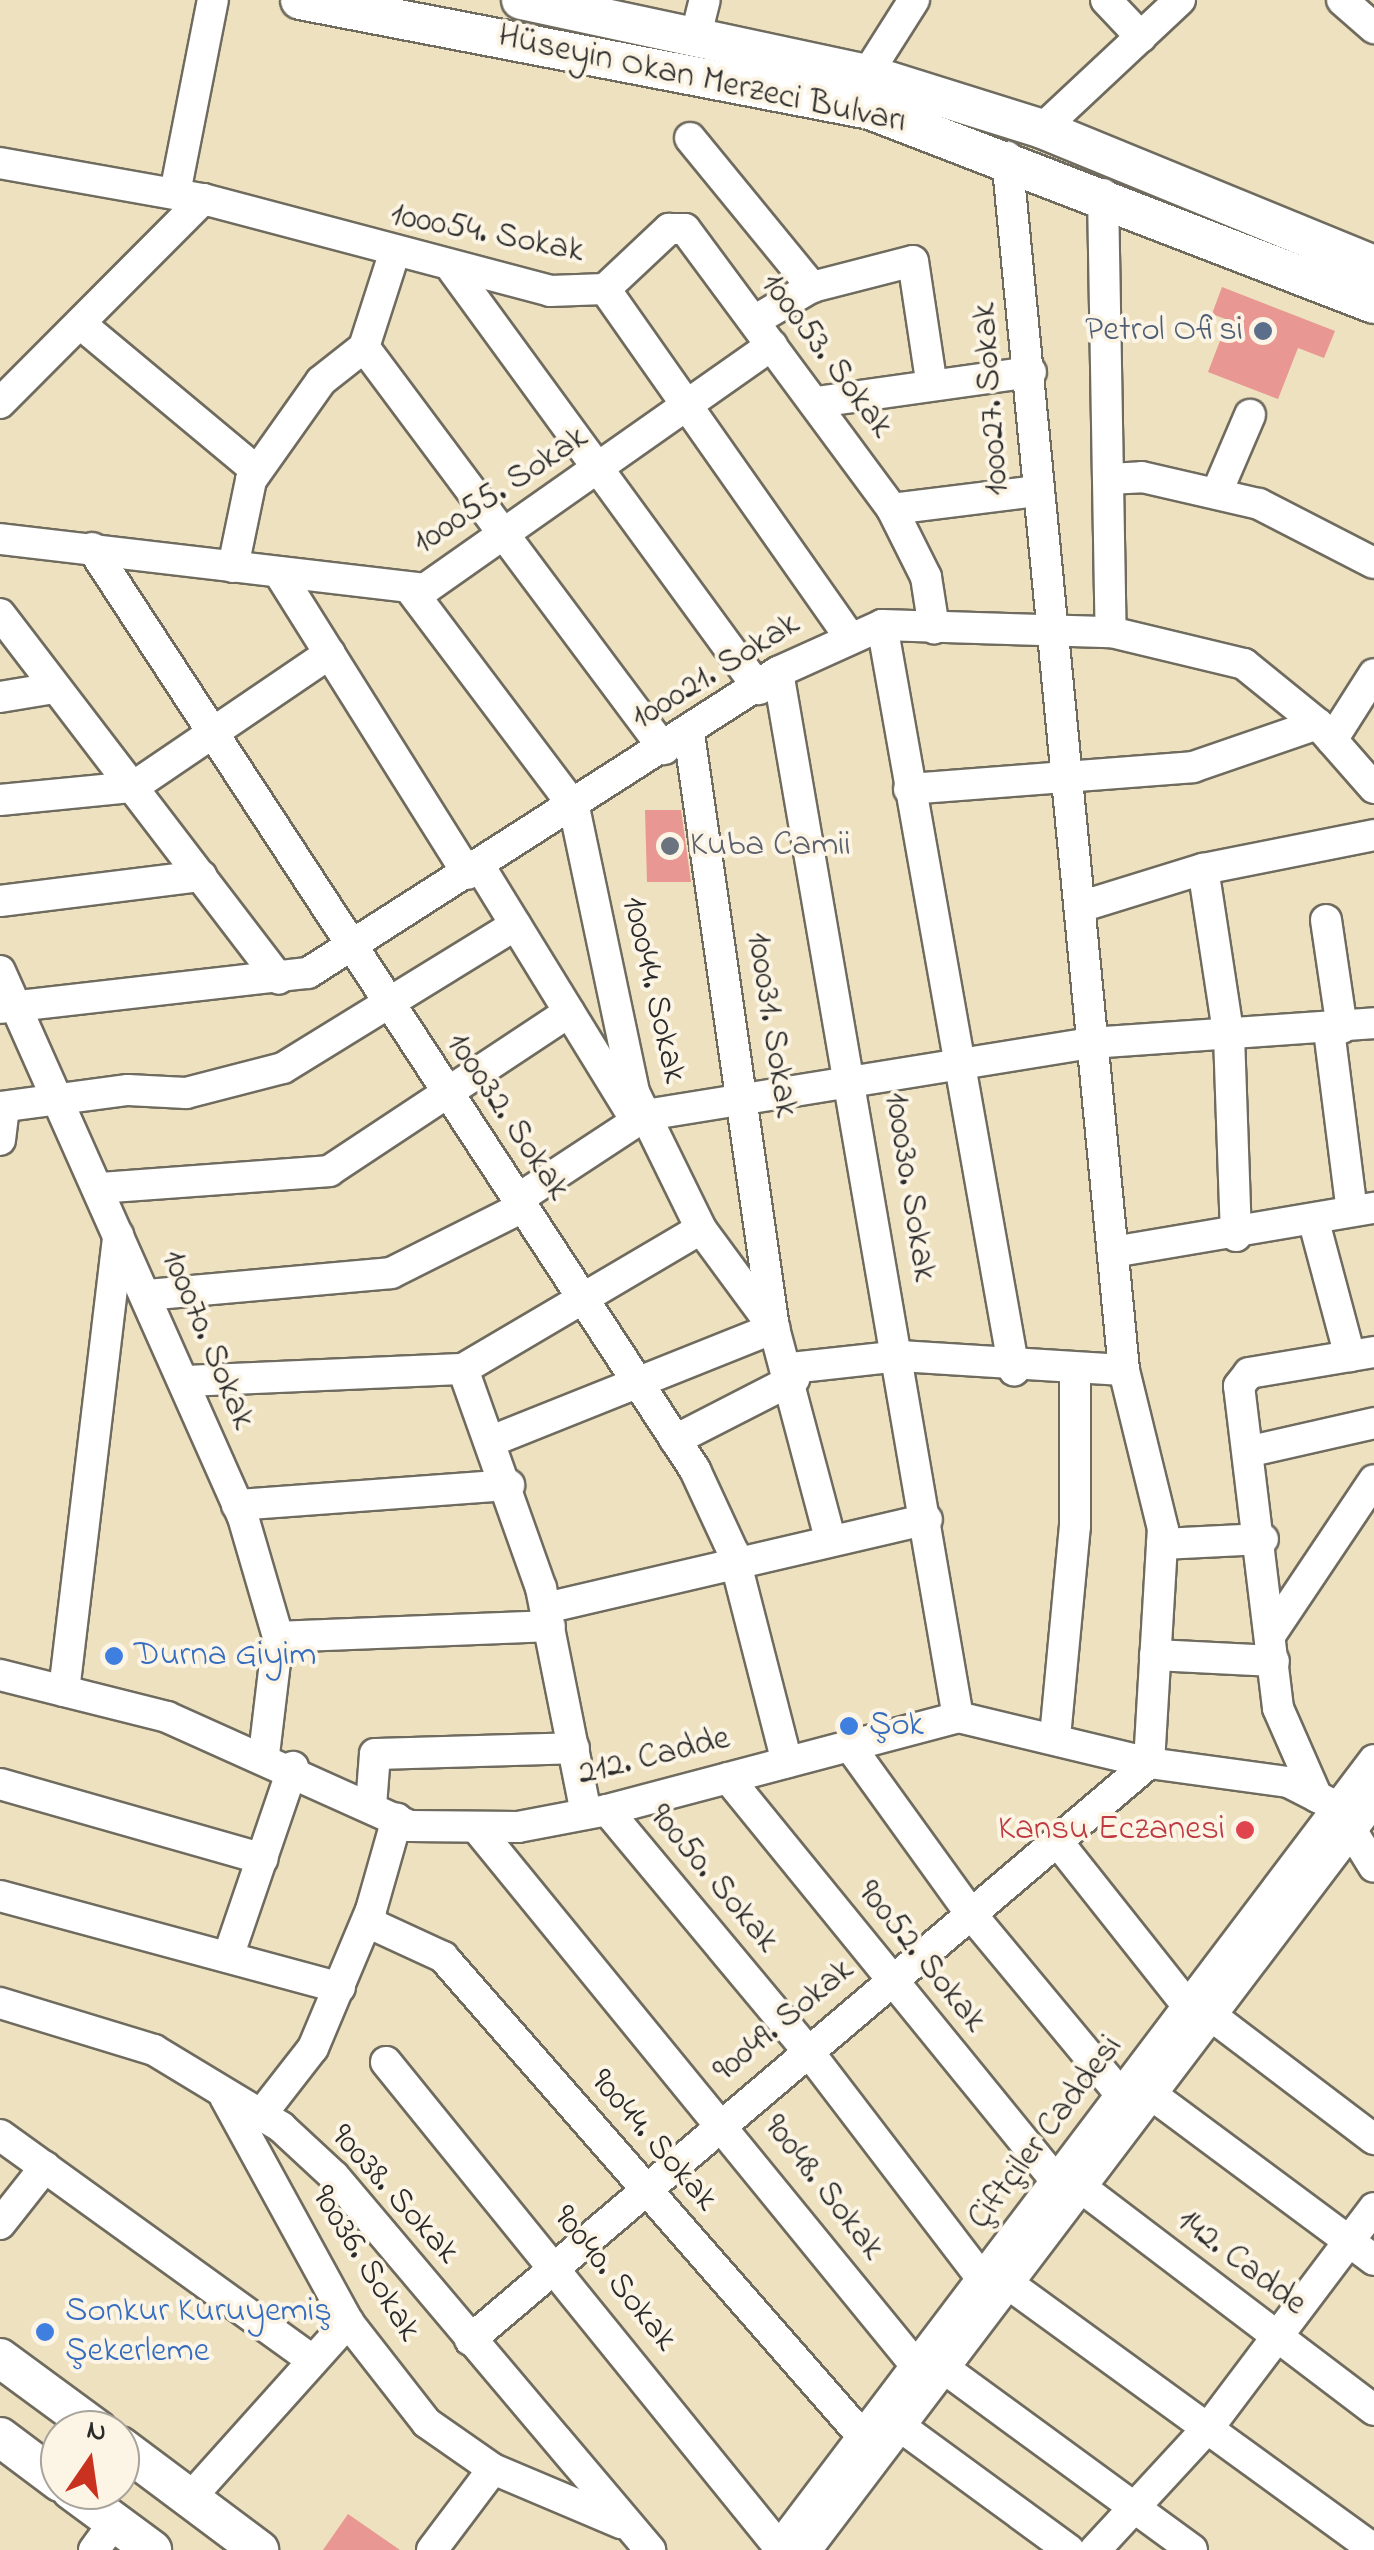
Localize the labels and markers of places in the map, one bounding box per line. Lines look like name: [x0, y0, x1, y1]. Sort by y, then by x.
place label: Petrol Ofisi: [1085, 310, 1243, 352]
marker: Petrol Ofisi: [1252, 320, 1274, 342]
place label: Kuba Camii: [690, 825, 851, 867]
marker: Kuba Camii: [659, 835, 681, 857]
place label: Durna Giyim: [134, 1635, 317, 1677]
marker: Durna Giyim: [103, 1645, 125, 1667]
place label: Şok: [869, 1705, 924, 1747]
marker: Şok: [838, 1715, 860, 1737]
place label: Kansu Eczanesi: [998, 1809, 1225, 1851]
marker: Kansu Eczanesi: [1234, 1819, 1256, 1841]
place label: Sonkur Kuruyemiş Şekerleme: [65, 2291, 332, 2373]
marker: Sonkur Kuruyemiş Şekerleme: [34, 2321, 56, 2343]

